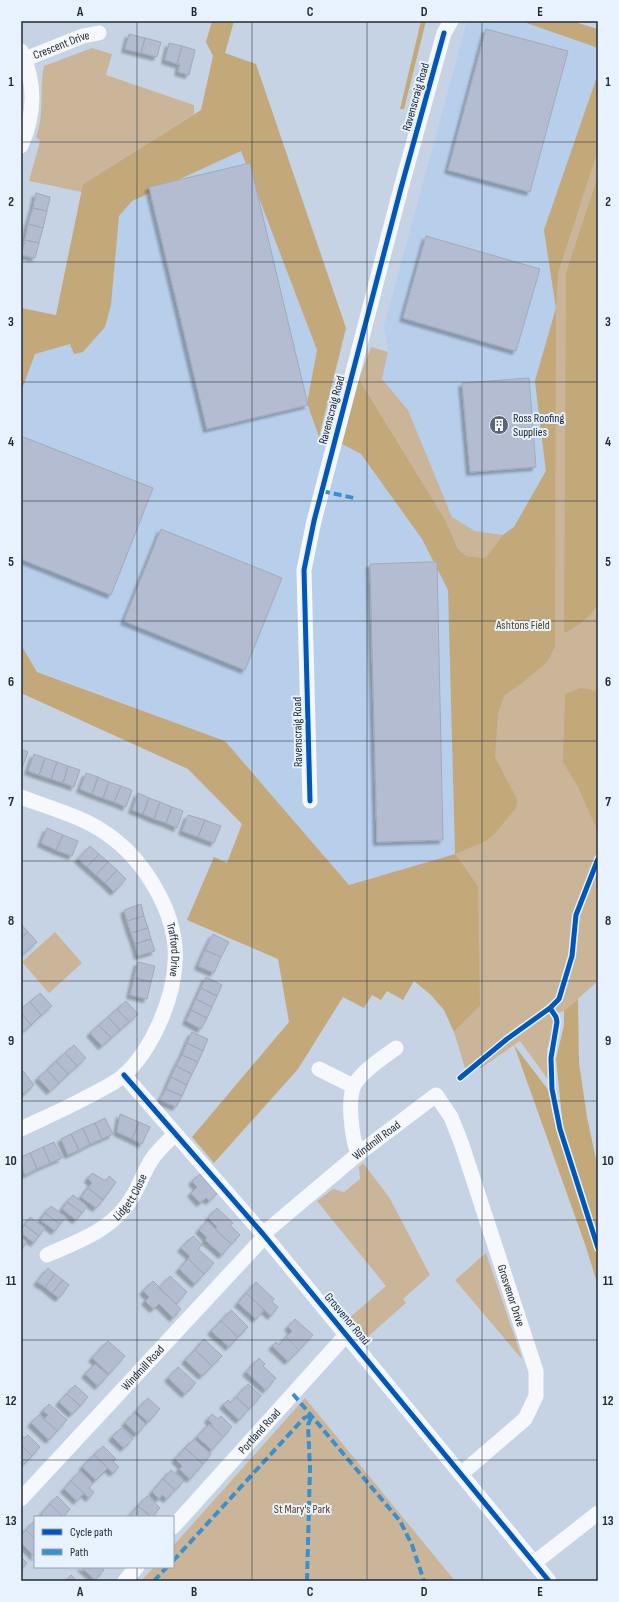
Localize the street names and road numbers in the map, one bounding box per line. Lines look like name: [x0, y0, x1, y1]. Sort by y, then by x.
street label: Crescent Drive: [31, 27, 91, 63]
street label: Ravenscraig Road: [399, 61, 433, 133]
street label: Ravenscraig Road: [316, 374, 348, 446]
street label: Ravenscraig Road: [290, 697, 306, 767]
street label: Trafford Drive: [163, 921, 183, 978]
street label: Windmill Road: [349, 1117, 403, 1163]
street label: Lidgett Close: [110, 1171, 150, 1224]
street label: Grosvenor Drive: [494, 1262, 528, 1329]
street label: Grosvenor Road: [321, 1290, 373, 1348]
street label: Windmill Road: [118, 1342, 167, 1394]
street label: Portland Road: [235, 1405, 284, 1457]

